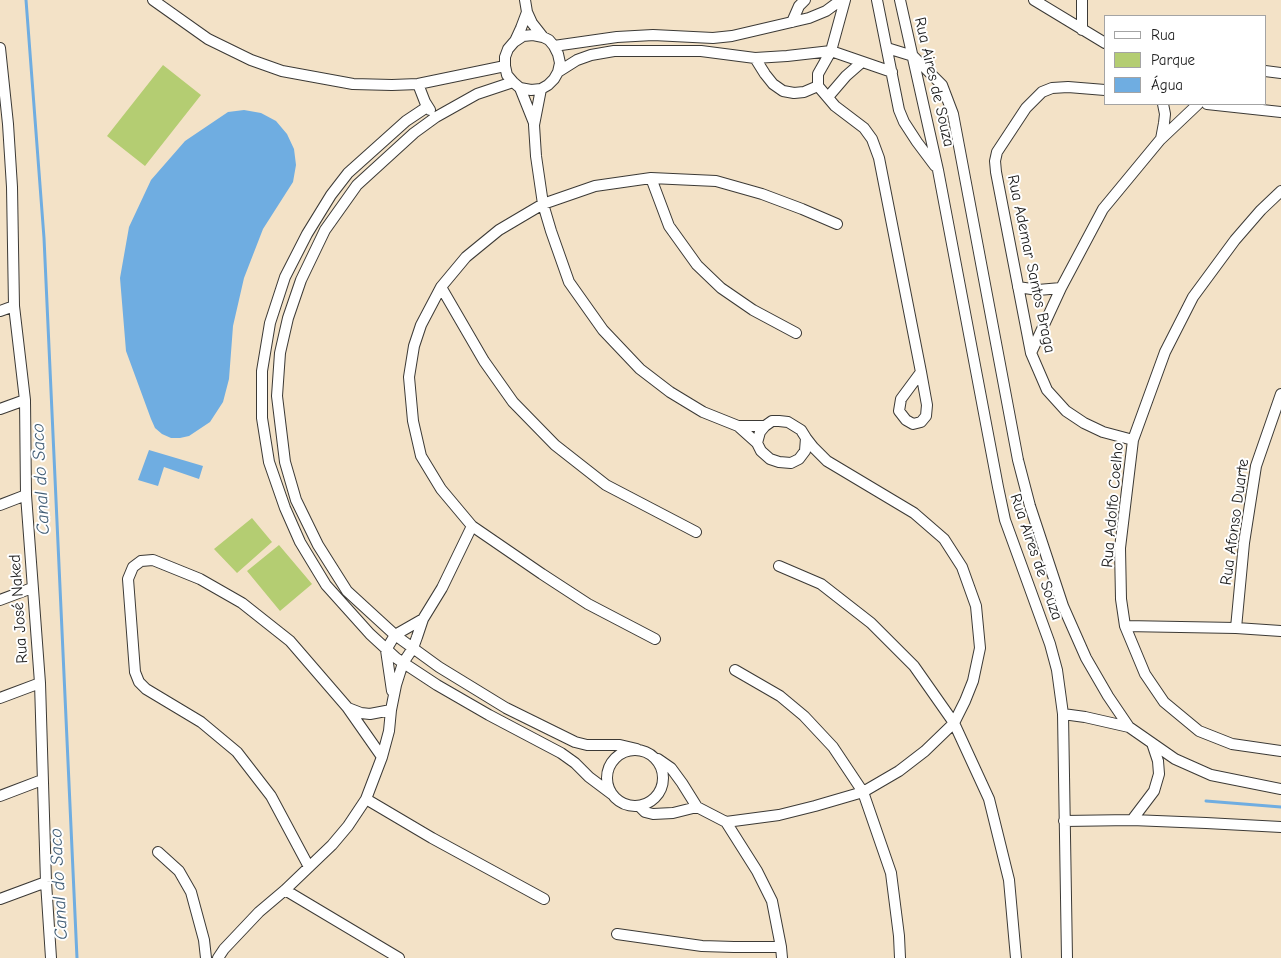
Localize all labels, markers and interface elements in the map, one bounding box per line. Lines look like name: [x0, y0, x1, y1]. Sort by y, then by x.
street label: Rua Aires de Souza: [910, 15, 958, 149]
legend: [1104, 15, 1266, 105]
text: Rua: [1151, 26, 1175, 44]
text: Parque: [1151, 51, 1195, 69]
text: Água: [1151, 76, 1183, 94]
street label: Rua Ademar Santos Braga: [1003, 173, 1059, 355]
water label: Canal do Saco: [27, 423, 55, 535]
street label: Rua Adolfo Coelho: [1098, 441, 1128, 569]
street label: Rua Afonso Duarte: [1217, 458, 1253, 586]
street label: Rua Aires de Souza: [1005, 491, 1067, 623]
street label: Rua José Naked: [6, 554, 32, 664]
water label: Canal do Saco: [45, 828, 73, 940]

